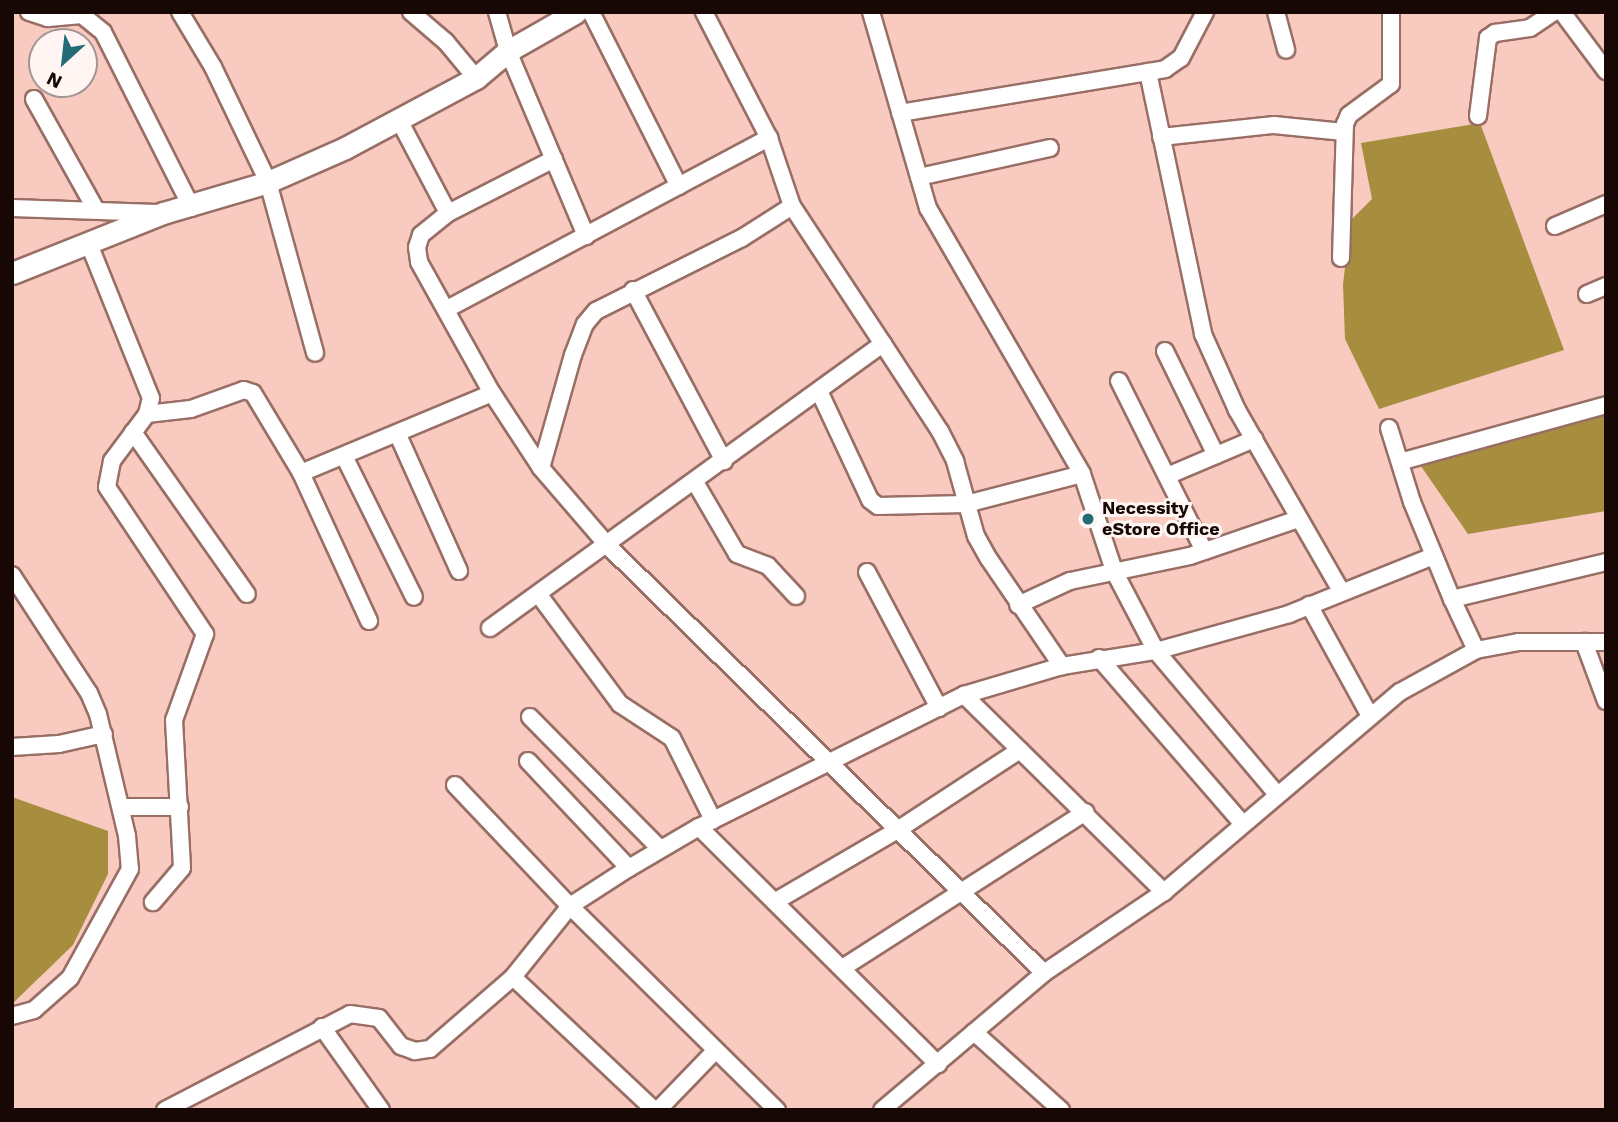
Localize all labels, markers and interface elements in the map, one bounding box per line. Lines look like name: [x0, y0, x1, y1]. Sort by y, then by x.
north arrow: [28, 28, 98, 98]
text: N: [43, 67, 66, 94]
place label: Necessity eStore Office: [1102, 498, 1220, 540]
marker: Necessity eStore Office: [1080, 511, 1096, 527]

